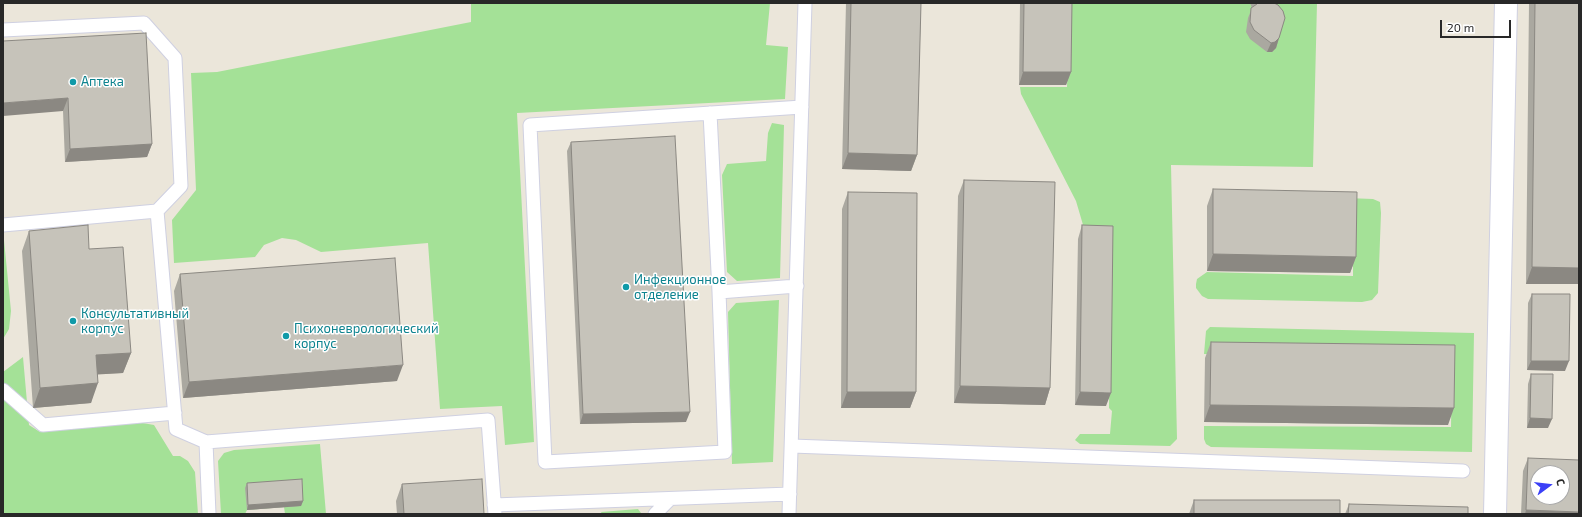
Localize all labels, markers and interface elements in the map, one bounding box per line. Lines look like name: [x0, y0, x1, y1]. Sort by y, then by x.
scale bar: [1442, 12, 1513, 38]
text: 20 m: [1447, 20, 1474, 34]
place label: Аптека: [81, 74, 124, 90]
marker: Аптека: [68, 77, 78, 87]
place label: Инфекционное отделение: [634, 272, 726, 303]
marker: Инфекционное отделение: [621, 282, 631, 292]
place label: Консультативный корпус: [81, 306, 189, 337]
marker: Консультативный корпус: [68, 316, 78, 326]
place label: Психоневрологический корпус: [294, 321, 439, 352]
marker: Психоневрологический корпус: [281, 331, 291, 341]
north arrow: [1530, 465, 1570, 505]
text: С: [1554, 477, 1568, 487]

